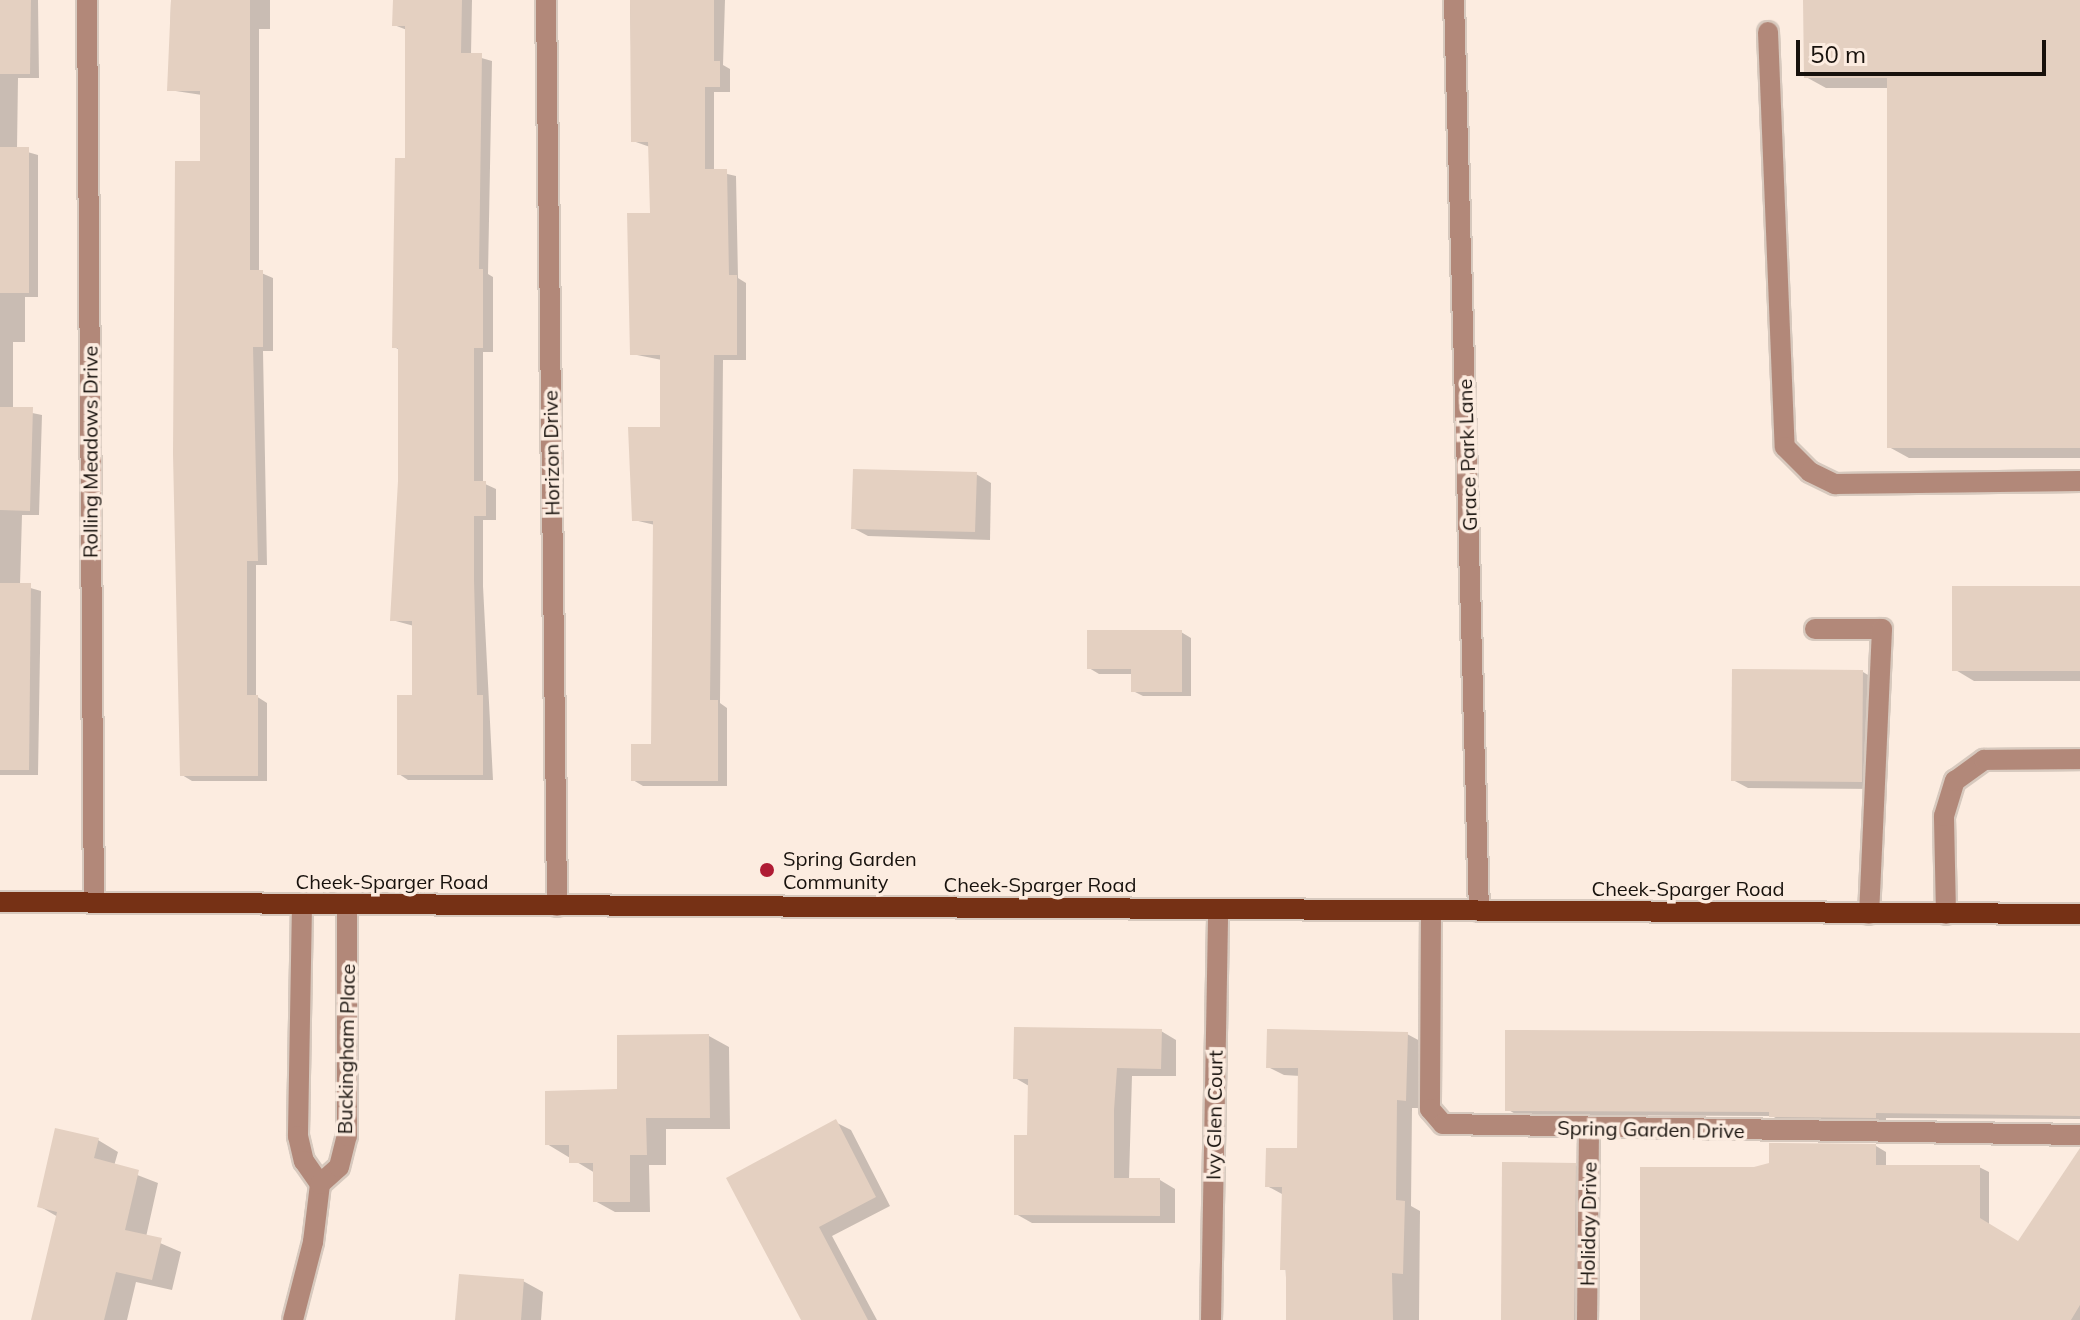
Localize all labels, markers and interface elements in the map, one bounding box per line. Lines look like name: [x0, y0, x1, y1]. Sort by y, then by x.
scale bar: [1800, 24, 2050, 74]
text: 50 m: [1810, 39, 1866, 69]
street label: Rolling Meadows Drive: [78, 346, 102, 558]
street label: Grace Park Lane: [1452, 378, 1482, 532]
street label: Horizon Drive: [538, 390, 564, 516]
place label: Spring Garden Community: [783, 846, 917, 893]
marker: Spring Garden Community: [758, 861, 776, 879]
street label: Cheek-Sparger Road: [295, 869, 489, 893]
street label: Cheek-Sparger Road: [943, 872, 1137, 896]
street label: Cheek-Sparger Road: [1591, 876, 1785, 900]
street label: Buckingham Place: [333, 963, 359, 1135]
street label: Ivy Glen Court: [1201, 1050, 1227, 1180]
street label: Spring Garden Drive: [1557, 1115, 1745, 1143]
street label: Holiday Drive: [1575, 1162, 1601, 1286]

